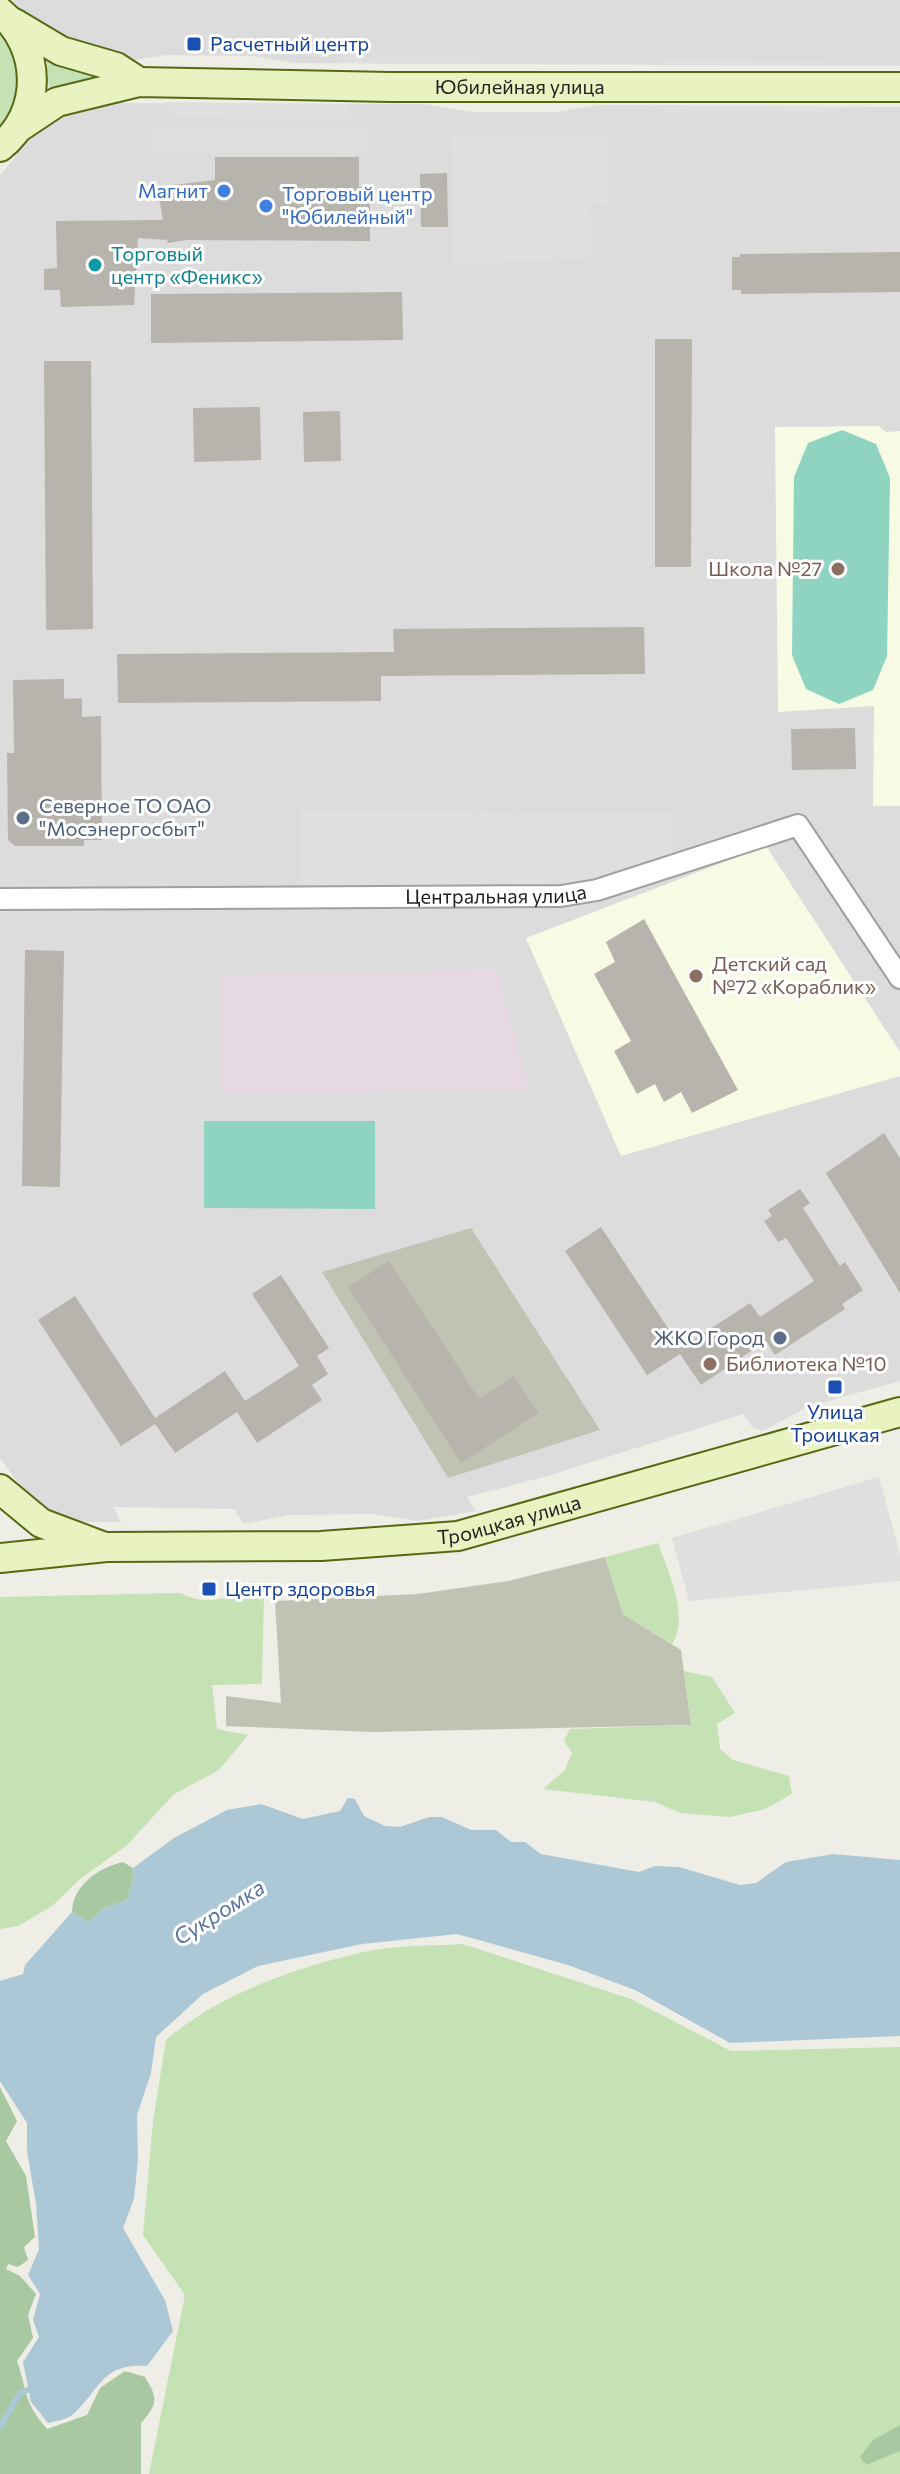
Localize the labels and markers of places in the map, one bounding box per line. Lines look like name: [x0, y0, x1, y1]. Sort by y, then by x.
place label: Расчетный центр: [210, 31, 369, 55]
marker: Расчетный центр: [185, 35, 203, 53]
place label: Магнит: [138, 178, 208, 202]
place label: Торговый центр "Юбилейный": [282, 181, 433, 228]
marker: Магнит: [215, 182, 233, 200]
marker: Торговый центр "Юбилейный": [257, 197, 275, 215]
place label: Торговый центр «Феникс»: [111, 241, 263, 288]
marker: Торговый центр «Феникс»: [86, 256, 104, 274]
place label: Школа №27: [708, 556, 822, 580]
marker: Школа №27: [829, 560, 847, 578]
place label: Северное ТО ОАО "Мосэнергосбыт": [39, 793, 211, 840]
marker: Северное ТО ОАО "Мосэнергосбыт": [14, 809, 32, 827]
place label: Детский сад №72 «Кораблик»: [712, 951, 876, 998]
marker: Детский сад №72 «Кораблик»: [687, 967, 705, 985]
place label: ЖКО Город: [654, 1325, 764, 1349]
marker: ЖКО Город: [771, 1329, 789, 1347]
place label: Библиотека №10: [726, 1351, 887, 1375]
marker: Библиотека №10: [701, 1355, 719, 1373]
marker: Улица Троицкая: [826, 1378, 844, 1396]
place label: Улица Троицкая: [790, 1399, 880, 1446]
place label: Центр здоровья: [225, 1576, 376, 1600]
marker: Центр здоровья: [200, 1580, 218, 1598]

